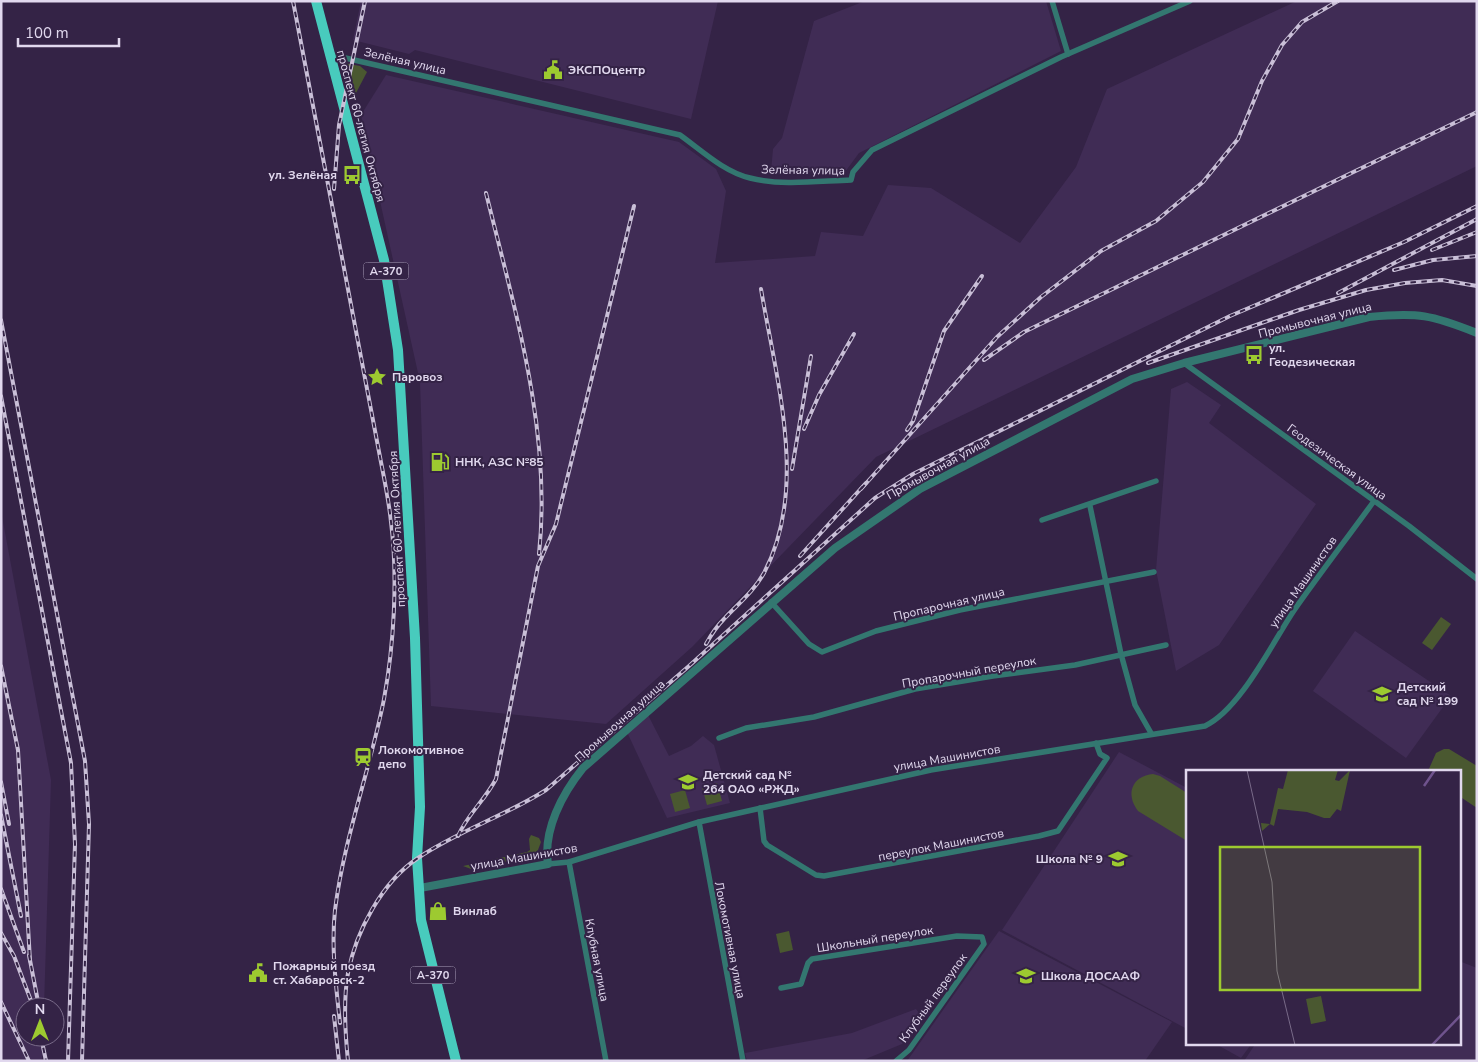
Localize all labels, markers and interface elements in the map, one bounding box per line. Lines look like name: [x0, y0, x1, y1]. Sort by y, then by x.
scale bar: [18, 15, 119, 47]
text: 100 m: [25, 23, 69, 43]
street label: Зелёная улица: [362, 44, 448, 78]
street label: проспект 60-летия Октября: [333, 48, 389, 204]
public building icon: ЭКСПОцентр: [542, 59, 564, 81]
place label: ЭКСПОцентр: [568, 62, 645, 78]
street label: Зелёная улица: [761, 161, 845, 179]
bus stop icon: ул. Зелёная: [341, 164, 363, 186]
place label: ул. Зелёная: [269, 167, 337, 183]
road number: А-370: [364, 262, 408, 280]
street label: Промывочная улица: [1257, 298, 1373, 342]
place label: ул. Геодезическая: [1269, 340, 1355, 370]
bus stop icon: ул. Геодезическая: [1243, 344, 1265, 366]
place icon: Паровоз: [366, 366, 388, 388]
place label: Паровоз: [392, 369, 443, 385]
street label: Геодезическая улица: [1284, 420, 1390, 504]
street label: Промывочная улица: [883, 433, 993, 503]
street label: проспект 60-летия Октября: [385, 450, 409, 608]
fuel station icon: ННК, АЗС №85: [429, 451, 451, 473]
place label: ННК, АЗС №85: [455, 454, 544, 470]
street label: улица Машинистов: [1265, 533, 1341, 631]
street label: Пропарочная улица: [892, 583, 1006, 625]
street label: Пропарочный переулок: [901, 652, 1038, 692]
street label: Промывочная улица: [571, 676, 669, 766]
place label: Детский сад № 199: [1397, 679, 1458, 709]
school or university icon: Детский сад № 199: [1371, 683, 1393, 705]
street label: улица Машинистов: [892, 741, 1002, 775]
place label: Локомотивное депо: [378, 742, 464, 772]
station icon: Локомотивное депо: [352, 746, 374, 768]
place label: Детский сад № 264 ОАО «РЖД»: [703, 767, 800, 797]
inset map: [1186, 770, 1460, 1044]
school or university icon: Детский сад № 264 ОАО «РЖД»: [677, 771, 699, 793]
street label: переулок Машинистов: [877, 825, 1006, 865]
street label: улица Машинистов: [469, 840, 579, 874]
school or university icon: Школа № 9: [1107, 848, 1129, 870]
place label: Школа № 9: [1036, 851, 1103, 867]
street label: Локомотивная улица: [711, 880, 749, 1000]
shop icon: Винлаб: [427, 900, 449, 922]
place label: Винлаб: [453, 903, 497, 919]
street label: Клубная улица: [581, 917, 613, 1003]
street label: Школьный переулок: [816, 922, 935, 956]
street label: Клубный переулок: [895, 950, 971, 1046]
place label: Пожарный поезд ст. Хабаровск-2: [273, 958, 376, 988]
public building icon: Пожарный поезд ст. Хабаровск-2: [247, 962, 269, 984]
school or university icon: Школа ДОСААФ: [1015, 965, 1037, 987]
road number: А-370: [410, 966, 456, 984]
place label: Школа ДОСААФ: [1041, 968, 1140, 984]
north arrow: [15, 997, 65, 1047]
text: N: [35, 1000, 45, 1019]

